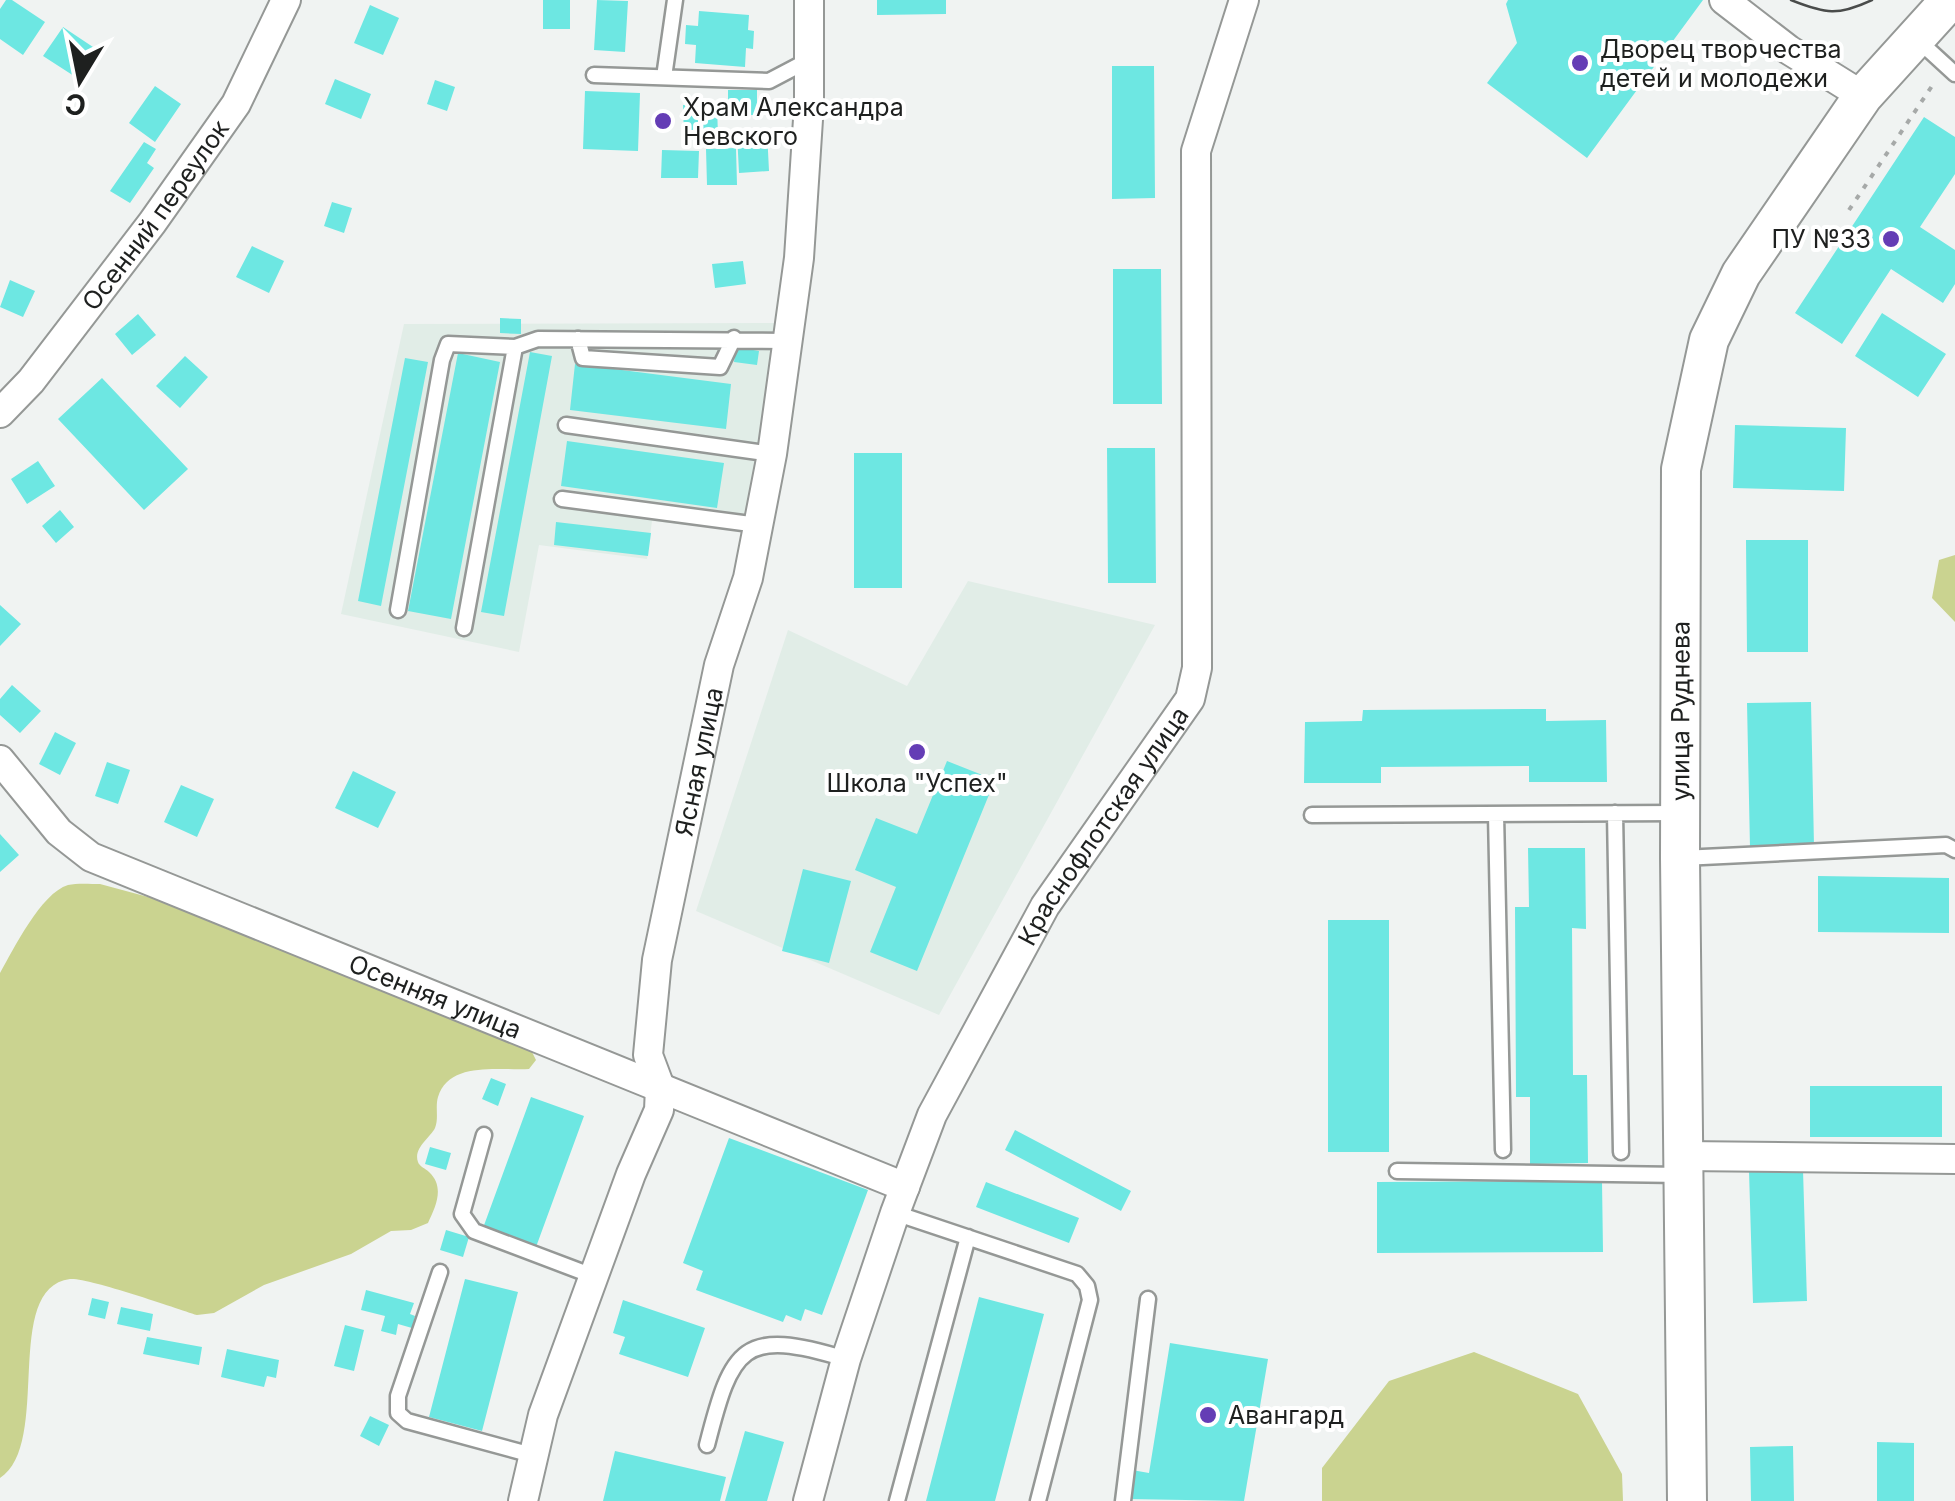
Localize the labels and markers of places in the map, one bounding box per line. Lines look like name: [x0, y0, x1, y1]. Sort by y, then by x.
place label: Дворец творчества детей и молодежи: [1600, 34, 1842, 93]
marker: Дворец творчества детей и молодежи: [1569, 52, 1591, 74]
place label: Храм Александра Невского: [683, 92, 904, 151]
marker: Храм Александра Невского: [652, 110, 674, 132]
place label: ПУ №33: [1771, 224, 1871, 254]
marker: ПУ №33: [1880, 228, 1902, 250]
marker: Школа "Успех": [906, 741, 928, 763]
place label: Школа "Успех": [826, 768, 1008, 798]
place label: Авангард: [1228, 1400, 1344, 1430]
marker: Авангард: [1197, 1404, 1219, 1426]

